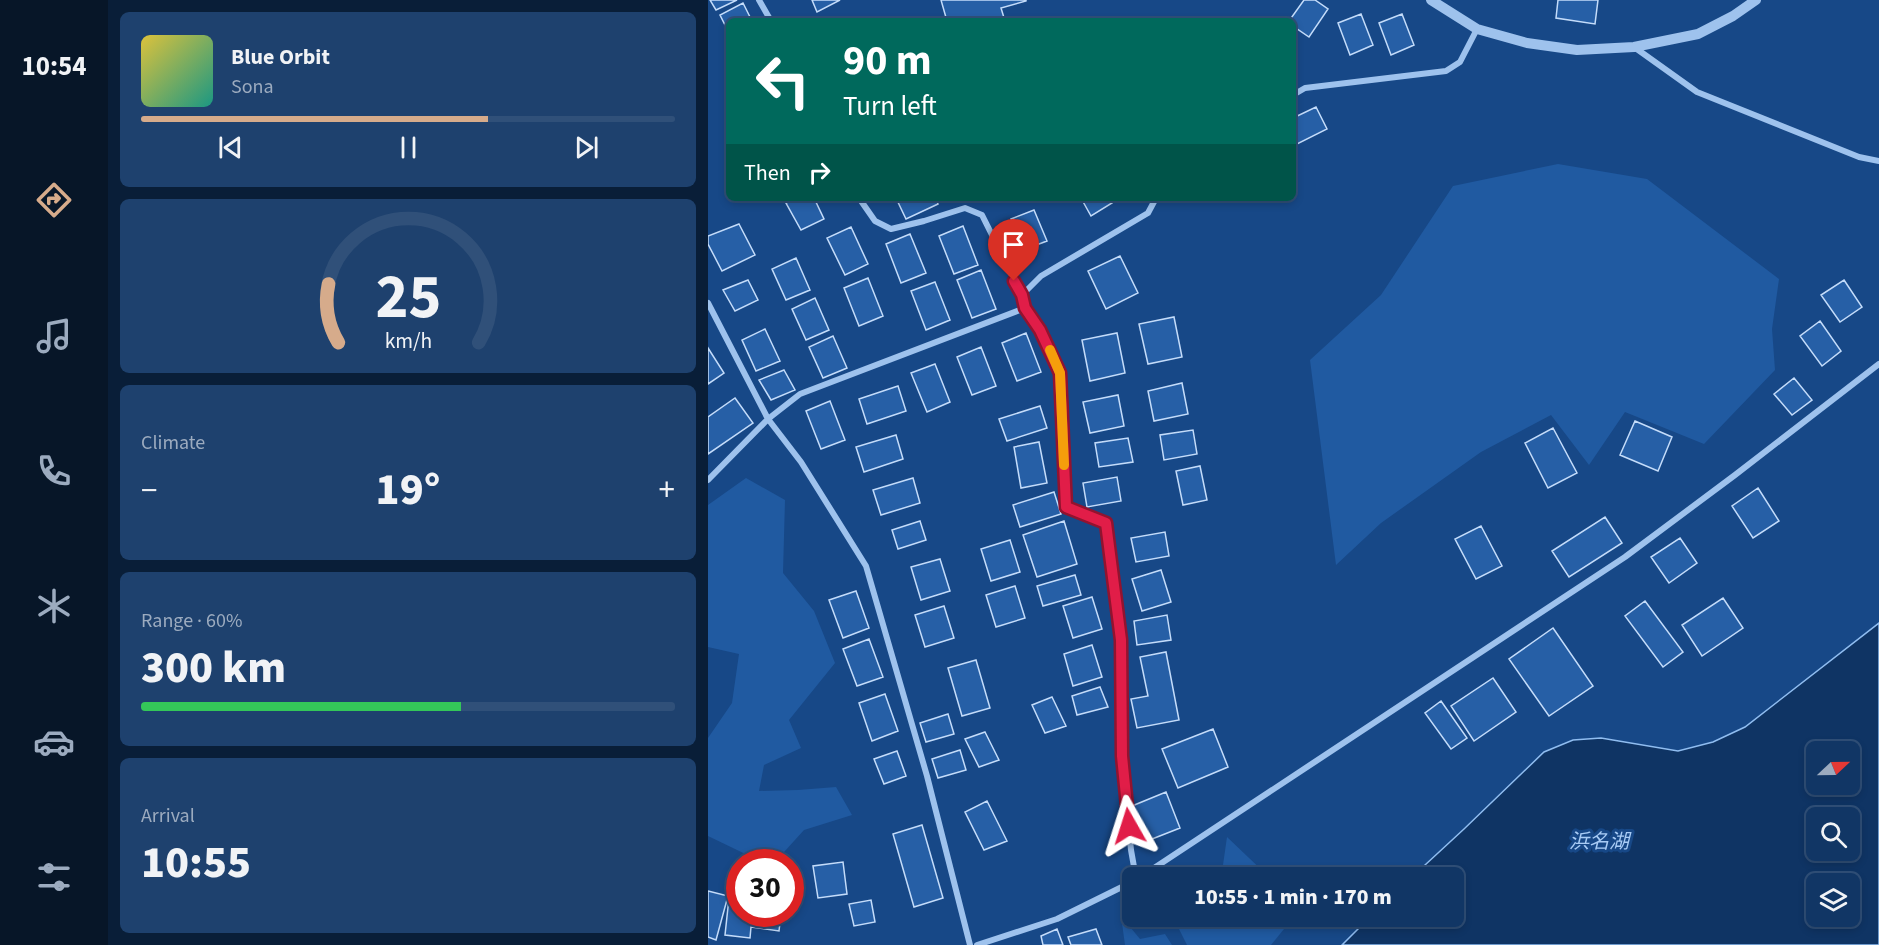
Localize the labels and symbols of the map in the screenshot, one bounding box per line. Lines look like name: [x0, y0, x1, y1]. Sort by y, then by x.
pin: [988, 219, 1039, 281]
north arrow: [1806, 741, 1860, 795]
position arrow: [1097, 794, 1161, 858]
water label: 浜名湖: [1569, 828, 1632, 856]
speed limit sign: 30: [726, 849, 804, 927]

